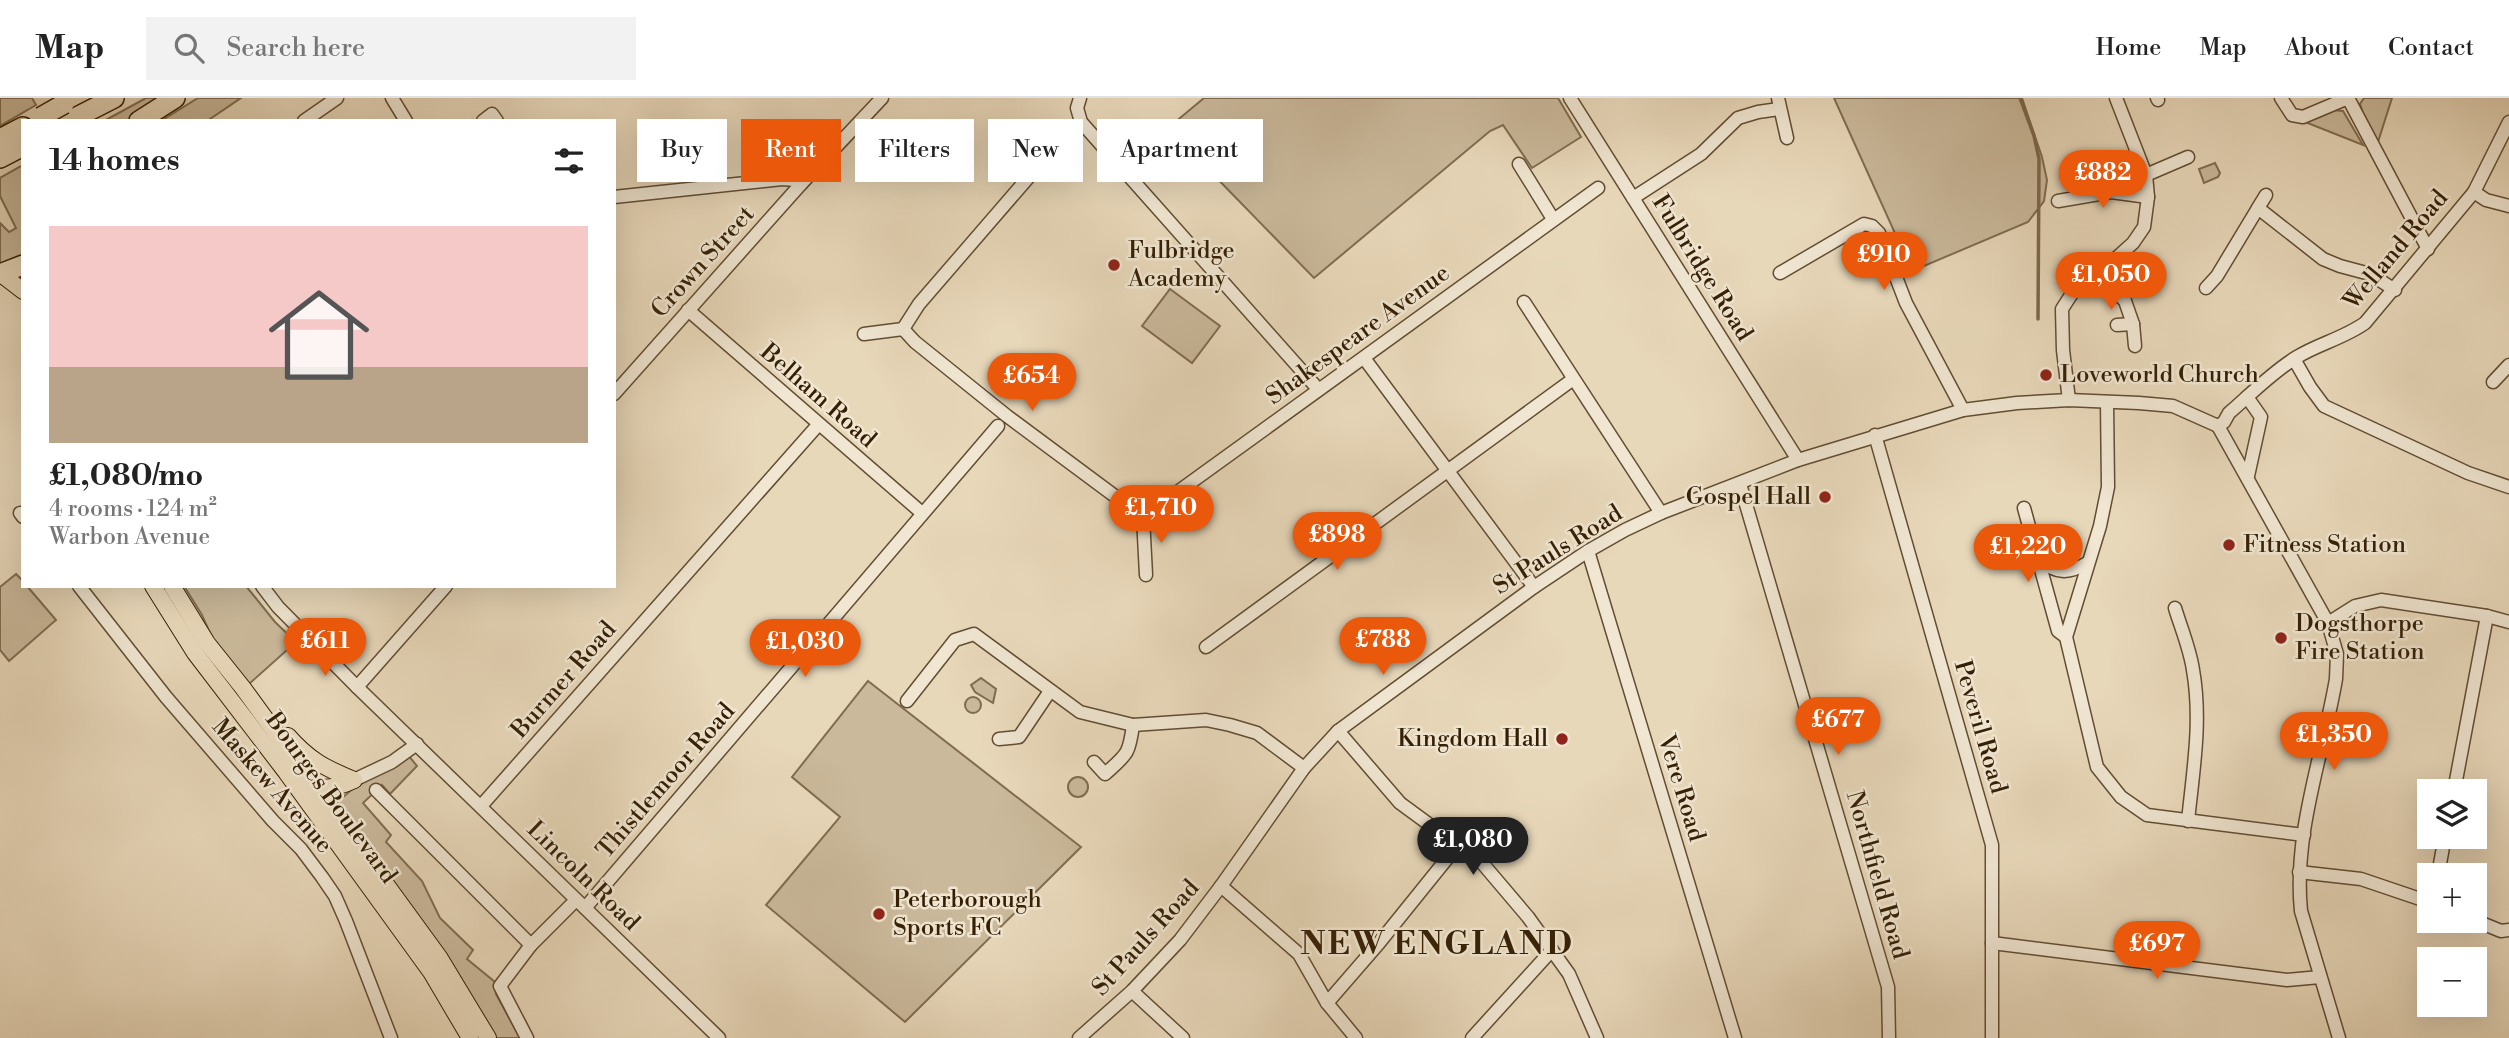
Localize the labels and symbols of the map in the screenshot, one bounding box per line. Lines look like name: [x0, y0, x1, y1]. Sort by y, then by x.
pin: £882: [2062, 150, 2144, 210]
street label: Welland Road: [2337, 184, 2455, 317]
street label: Fulbridge Road: [1645, 189, 1759, 347]
street label: Crown Street: [645, 199, 762, 324]
pin: £910: [1843, 232, 1925, 292]
place label: Fulbridge Academy: [1127, 236, 1235, 294]
pin: £1,050: [2054, 252, 2168, 312]
marker: Fulbridge Academy: [1106, 257, 1122, 273]
street label: Shakespeare Avenue: [1260, 258, 1456, 412]
street label: Belham Road: [753, 337, 883, 455]
pin: £654: [991, 354, 1073, 413]
place label: Loveworld Church: [2060, 360, 2259, 390]
marker: Loveworld Church: [2038, 367, 2054, 383]
place label: Gospel Hall: [1686, 482, 1811, 512]
pin: £1,710: [1104, 486, 1218, 545]
marker: Gospel Hall: [1817, 489, 1833, 505]
street label: St Pauls Road: [1488, 498, 1628, 602]
pin: £898: [1296, 512, 1378, 572]
pin: £1,220: [1971, 524, 2085, 584]
place label: Fitness Station: [2243, 530, 2406, 560]
marker: Fitness Station: [2221, 537, 2237, 553]
place label: Dogsthorpe Fire Station: [2295, 609, 2425, 667]
street label: Burmer Road: [504, 615, 623, 746]
pin: £611: [284, 618, 366, 678]
pin: £788: [1342, 618, 1424, 677]
pin: £1,030: [748, 620, 862, 679]
marker: Dogsthorpe Fire Station: [2273, 630, 2289, 646]
street label: Peveril Road: [1947, 657, 2013, 797]
street label: Thistlemoor Road: [590, 697, 742, 865]
pin: £677: [1797, 698, 1879, 757]
street label: Bourges Boulevard: [258, 705, 404, 890]
street label: Maskew Avenue: [205, 712, 339, 860]
pin: £1,350: [2277, 712, 2391, 772]
place label: Kingdom Hall: [1397, 724, 1548, 754]
street label: Vere Road: [1650, 730, 1712, 845]
marker: Kingdom Hall: [1554, 731, 1570, 747]
street label: Northfield Road: [1839, 788, 1915, 963]
street label: Lincoln Road: [520, 815, 646, 938]
pin: £1,080: [1416, 818, 1530, 877]
street label: St Pauls Road: [1086, 873, 1206, 1002]
place label: Peterborough Sports FC: [893, 885, 1042, 943]
marker: Peterborough Sports FC: [871, 906, 887, 922]
pin: £697: [2116, 922, 2198, 981]
district label: NEW ENGLAND: [1300, 924, 1574, 964]

